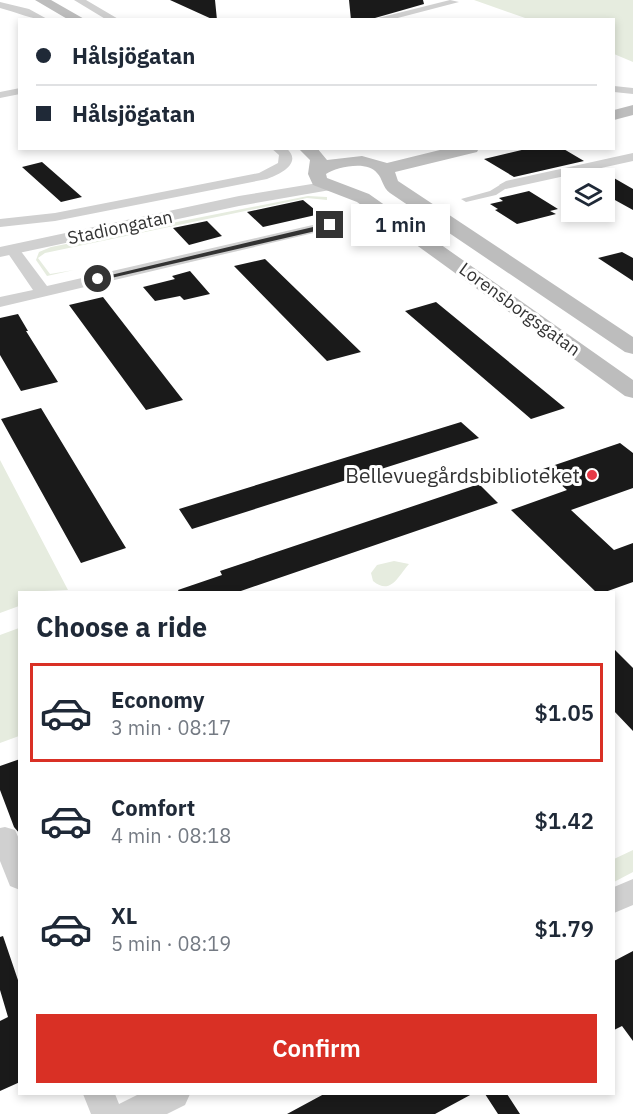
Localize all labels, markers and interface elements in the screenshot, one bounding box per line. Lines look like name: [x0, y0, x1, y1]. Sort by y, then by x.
text: Hålsjögatan: [72, 41, 195, 70]
text: Hålsjögatan: [72, 99, 195, 128]
map controls: [561, 168, 615, 222]
button: layers: [561, 168, 615, 222]
callout: 1 min: [351, 204, 450, 246]
street label: Stadiongatan: [65, 205, 175, 249]
route end: [316, 211, 343, 238]
text: 1 min: [375, 211, 426, 238]
street label: Lorensborgsgatan: [455, 257, 585, 361]
route start: [84, 265, 111, 292]
place label: Bellevuegårdsbiblioteket: [345, 461, 580, 489]
marker: Bellevuegårdsbiblioteket: [585, 468, 599, 482]
text: Choose a ride: [36, 609, 207, 644]
text: Economy: [111, 685, 205, 714]
icon: car: [39, 686, 93, 740]
text: $1.05: [535, 698, 594, 727]
text: 3 min · 08:17: [111, 714, 231, 741]
text: Comfort: [111, 793, 195, 822]
icon: car: [39, 794, 93, 848]
text: $1.42: [535, 806, 594, 835]
text: 4 min · 08:18: [111, 822, 231, 849]
text: XL: [111, 901, 137, 930]
icon: car: [39, 902, 93, 956]
text: $1.79: [535, 914, 594, 943]
text: 5 min · 08:19: [111, 930, 231, 957]
button: Confirm: [36, 1014, 597, 1083]

